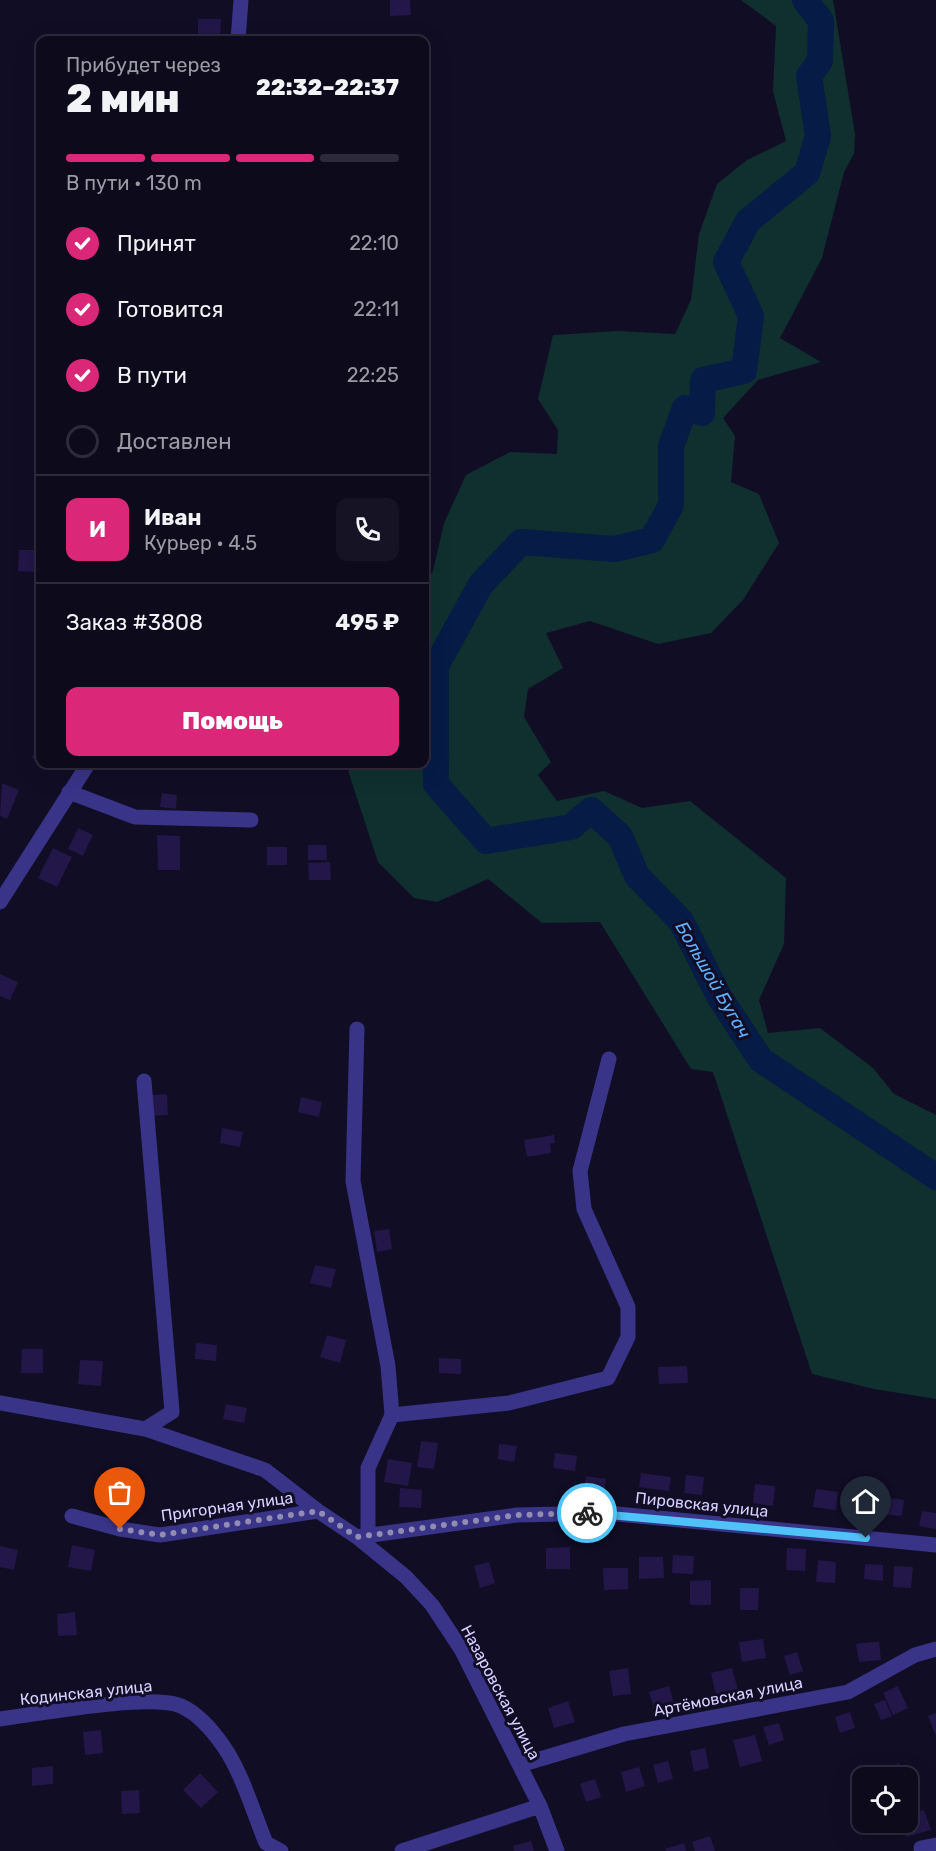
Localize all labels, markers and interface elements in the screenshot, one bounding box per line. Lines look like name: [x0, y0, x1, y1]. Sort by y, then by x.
text: Прибудет через: [66, 53, 221, 77]
text: 22:32–22:37: [256, 74, 399, 101]
text: 2 мин: [66, 76, 180, 122]
text: В пути · 130 m: [66, 171, 202, 195]
icon: check: [66, 227, 99, 260]
text: Принят: [117, 230, 196, 257]
text: 22:10: [349, 231, 399, 255]
icon: check: [66, 293, 99, 326]
text: Готовится: [117, 296, 223, 323]
text: 22:11: [353, 297, 399, 321]
icon: check: [66, 359, 99, 392]
text: В пути: [117, 362, 187, 389]
text: 22:25: [347, 363, 399, 387]
text: Доставлен: [117, 428, 232, 455]
button: phone: [336, 498, 399, 561]
text: Иван: [144, 504, 202, 531]
text: И: [89, 516, 106, 543]
text: Курьер · 4.5: [144, 531, 257, 555]
text: Заказ #3808: [66, 609, 203, 636]
text: 495 ₽: [335, 609, 399, 636]
button: Помощь: [66, 687, 399, 756]
water label: Большой Бугач: [671, 918, 755, 1042]
pin: [94, 1467, 145, 1529]
icon: bag: [103, 1476, 136, 1509]
pin: [840, 1476, 891, 1538]
courier: [557, 1483, 617, 1543]
icon: home: [849, 1485, 882, 1518]
street label: Пригорная улица: [160, 1488, 294, 1525]
street label: Пировская улица: [634, 1488, 769, 1521]
icon: bike: [571, 1497, 604, 1530]
street label: Назаровская улица: [457, 1622, 544, 1763]
street label: Артёмовская улица: [652, 1673, 804, 1720]
street label: Кодинская улица: [19, 1676, 153, 1709]
map controls: [852, 1767, 918, 1833]
button: locate: [852, 1767, 918, 1833]

